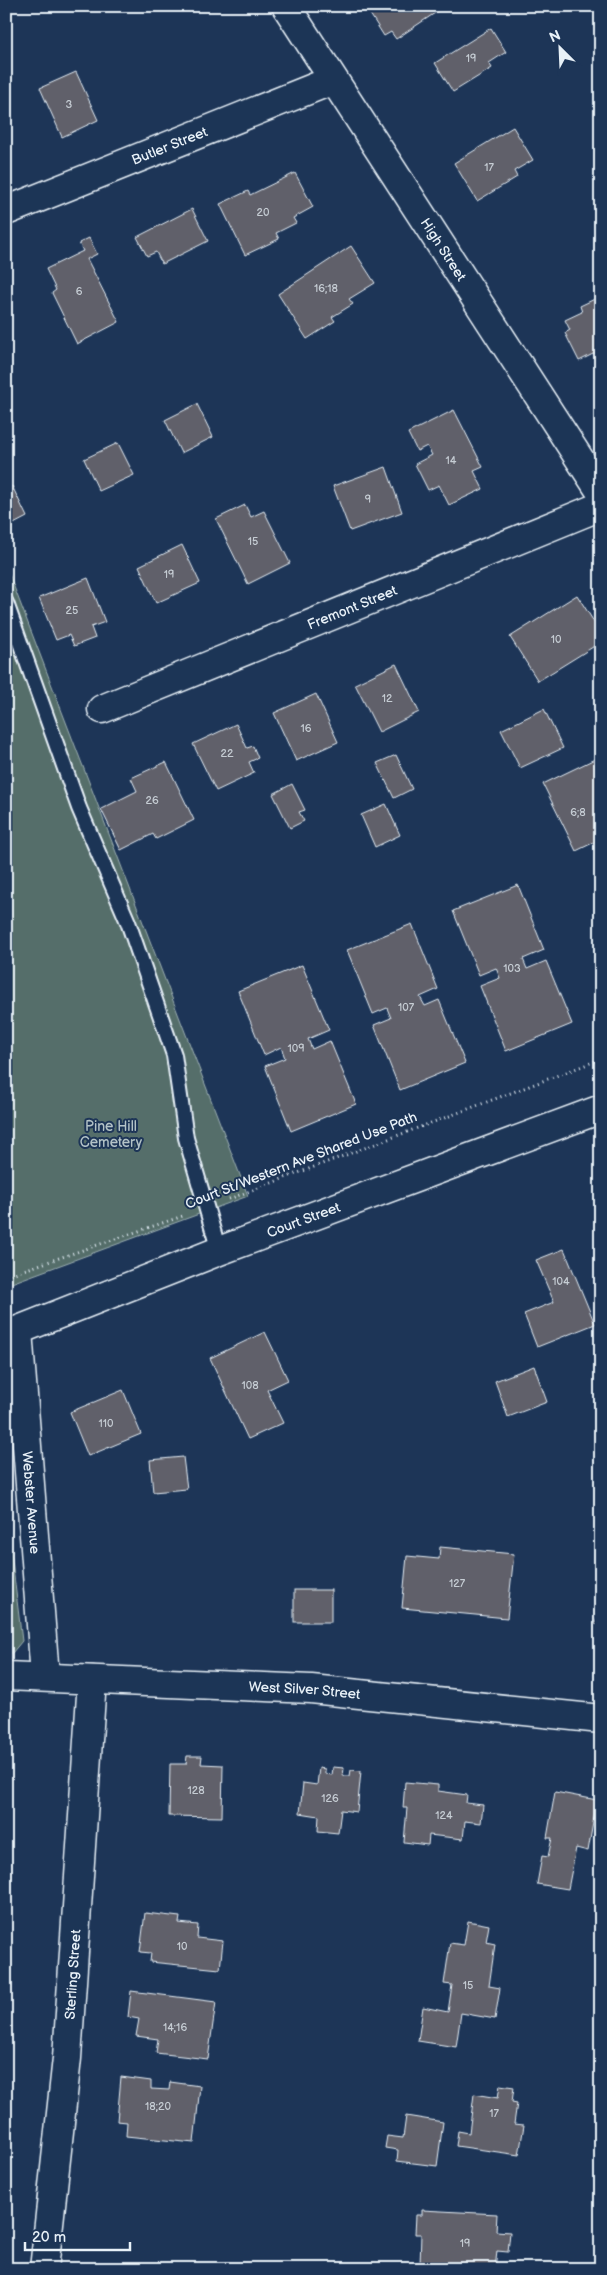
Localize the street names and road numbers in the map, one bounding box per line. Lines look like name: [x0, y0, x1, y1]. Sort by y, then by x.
street label: Butler Street: [129, 123, 211, 169]
street label: High Street: [417, 215, 470, 285]
street label: Fremont Street: [305, 582, 400, 634]
street label: Court St/Western Ave Shared Use Path: [183, 1108, 420, 1213]
street label: Court Street: [264, 1198, 343, 1242]
street label: Webster Avenue: [18, 1450, 43, 1555]
street label: West Silver Street: [248, 1678, 362, 1703]
street label: Sterling Street: [62, 1928, 85, 2020]

